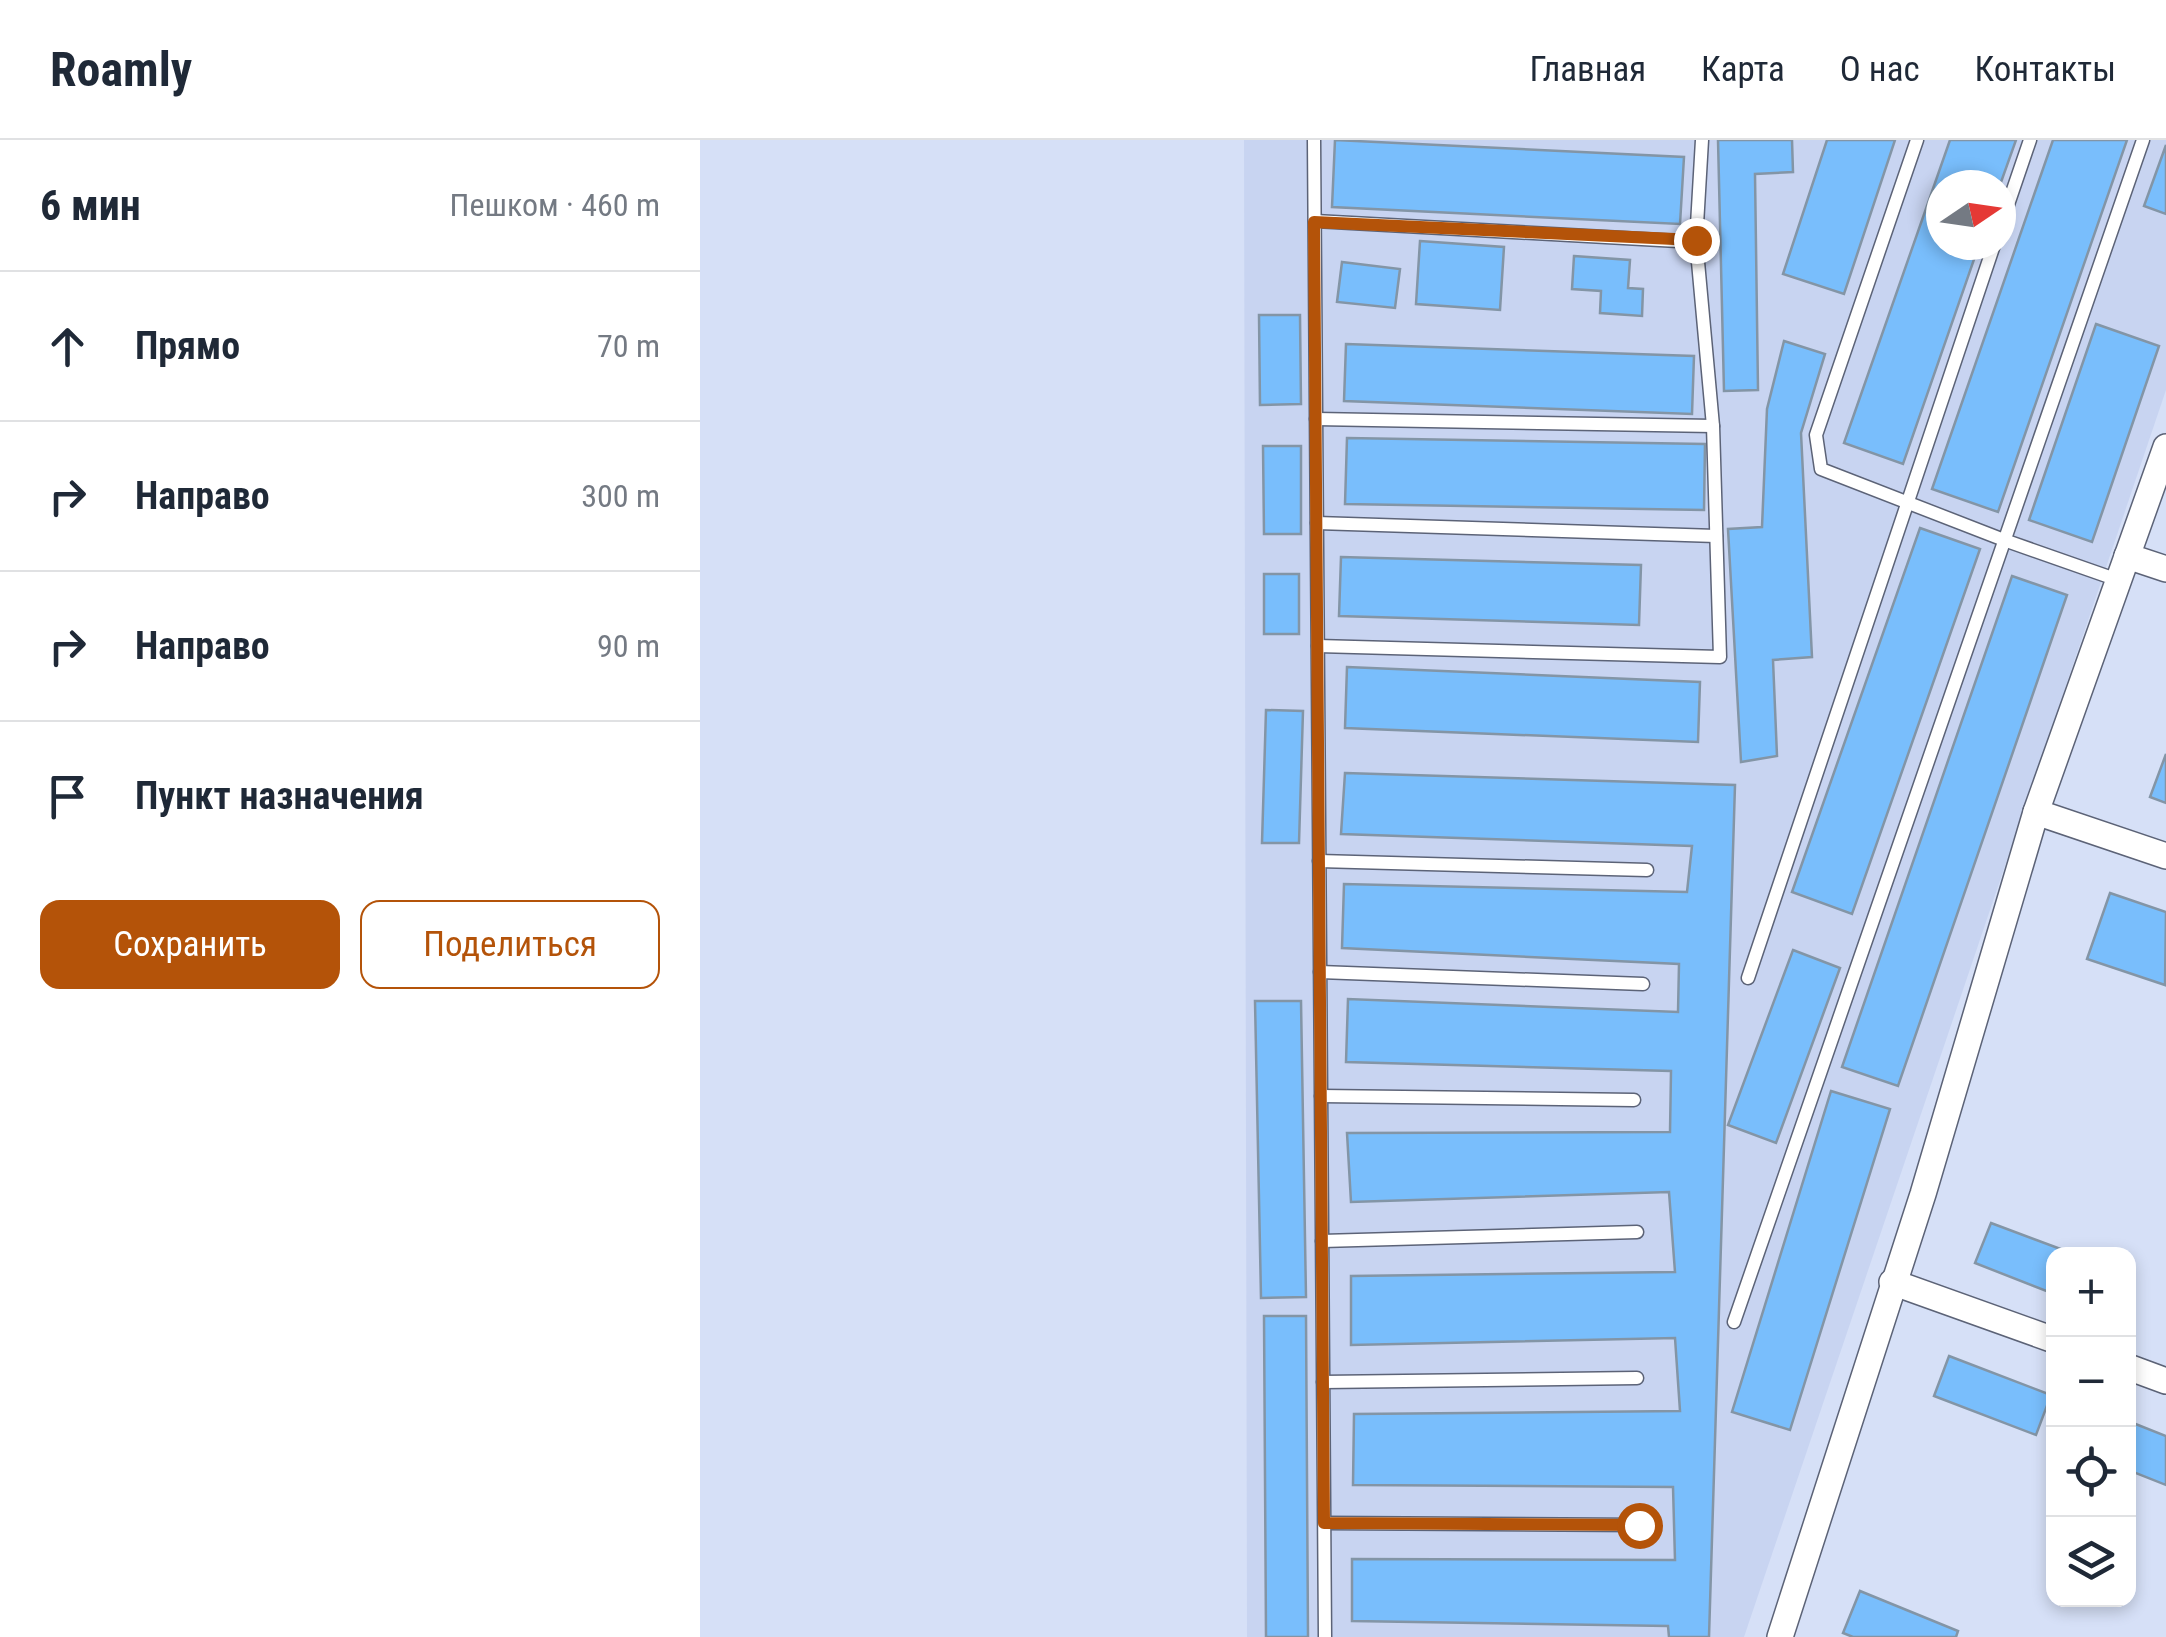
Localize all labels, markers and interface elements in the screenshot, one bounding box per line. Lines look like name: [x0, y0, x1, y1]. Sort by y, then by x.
text: Roamly: [50, 41, 192, 98]
text: Главная: [1529, 49, 1646, 90]
text: Карта: [1701, 49, 1785, 90]
text: О нас: [1840, 49, 1920, 90]
text: Контакты: [1975, 49, 2116, 90]
north arrow: [1926, 170, 2016, 260]
text: 6 мин: [40, 181, 141, 230]
text: Пешком · 460 m: [450, 186, 660, 224]
route end: [1674, 218, 1720, 264]
icon: ahead: [40, 319, 95, 374]
text: Прямо: [135, 324, 240, 368]
text: 70 m: [597, 327, 660, 365]
icon: right: [40, 469, 95, 524]
text: Направо: [135, 474, 270, 518]
text: 300 m: [581, 477, 660, 515]
icon: right: [40, 619, 95, 674]
text: Направо: [135, 624, 270, 668]
text: 90 m: [597, 627, 660, 665]
icon: arrive: [40, 769, 95, 824]
text: Пункт назначения: [135, 774, 424, 818]
button: Сохранить: [40, 900, 340, 989]
button: Поделиться: [360, 900, 660, 989]
map controls: [2046, 1247, 2136, 1607]
button: +: [2046, 1247, 2136, 1337]
button: −: [2046, 1337, 2136, 1427]
button: locate: [2046, 1427, 2136, 1517]
route start: [1617, 1503, 1663, 1549]
button: layers: [2046, 1517, 2136, 1607]

